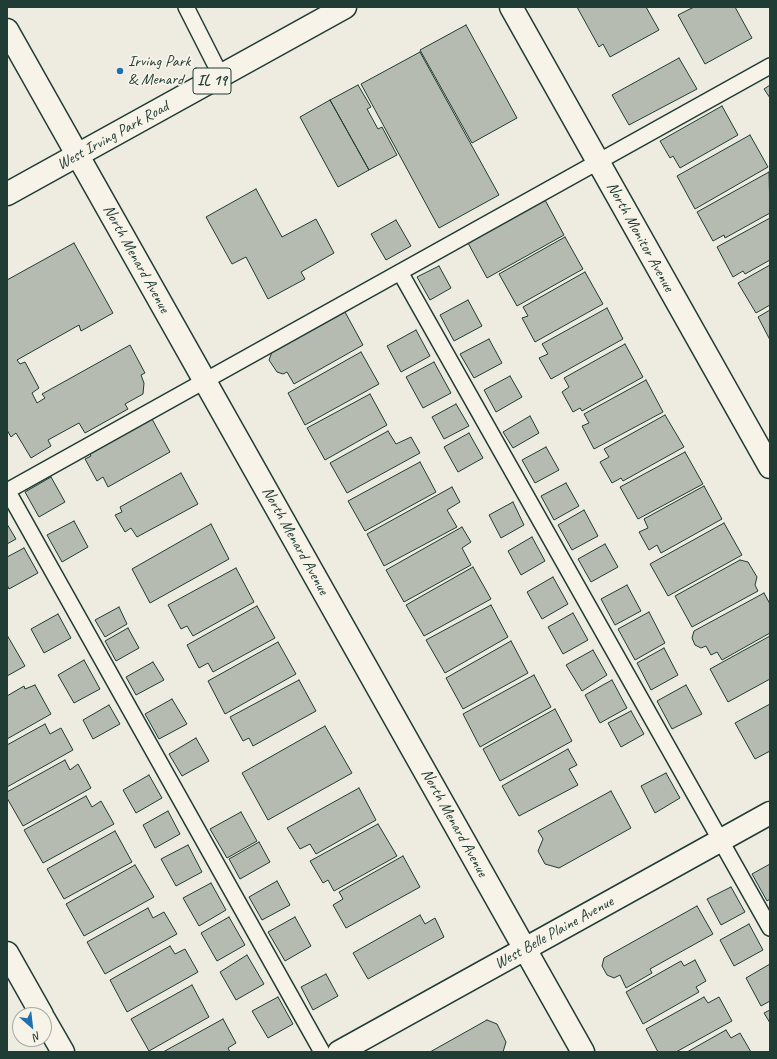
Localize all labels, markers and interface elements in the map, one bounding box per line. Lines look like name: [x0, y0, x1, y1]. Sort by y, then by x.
place label: Irving Park & Menard: [128, 52, 190, 90]
marker: Irving Park & Menard: [115, 66, 125, 76]
road number: IL 19: [193, 68, 231, 94]
street label: West Irving Park Road: [54, 97, 172, 175]
street label: North Monitor Avenue: [602, 179, 678, 295]
street label: North Menard Avenue: [98, 202, 174, 316]
street label: North Menard Avenue: [257, 484, 333, 598]
street label: North Menard Avenue: [416, 766, 492, 880]
street label: West Belle Plaine Avenue: [491, 892, 617, 974]
north arrow: [12, 1007, 52, 1047]
text: N: [31, 1029, 43, 1044]

